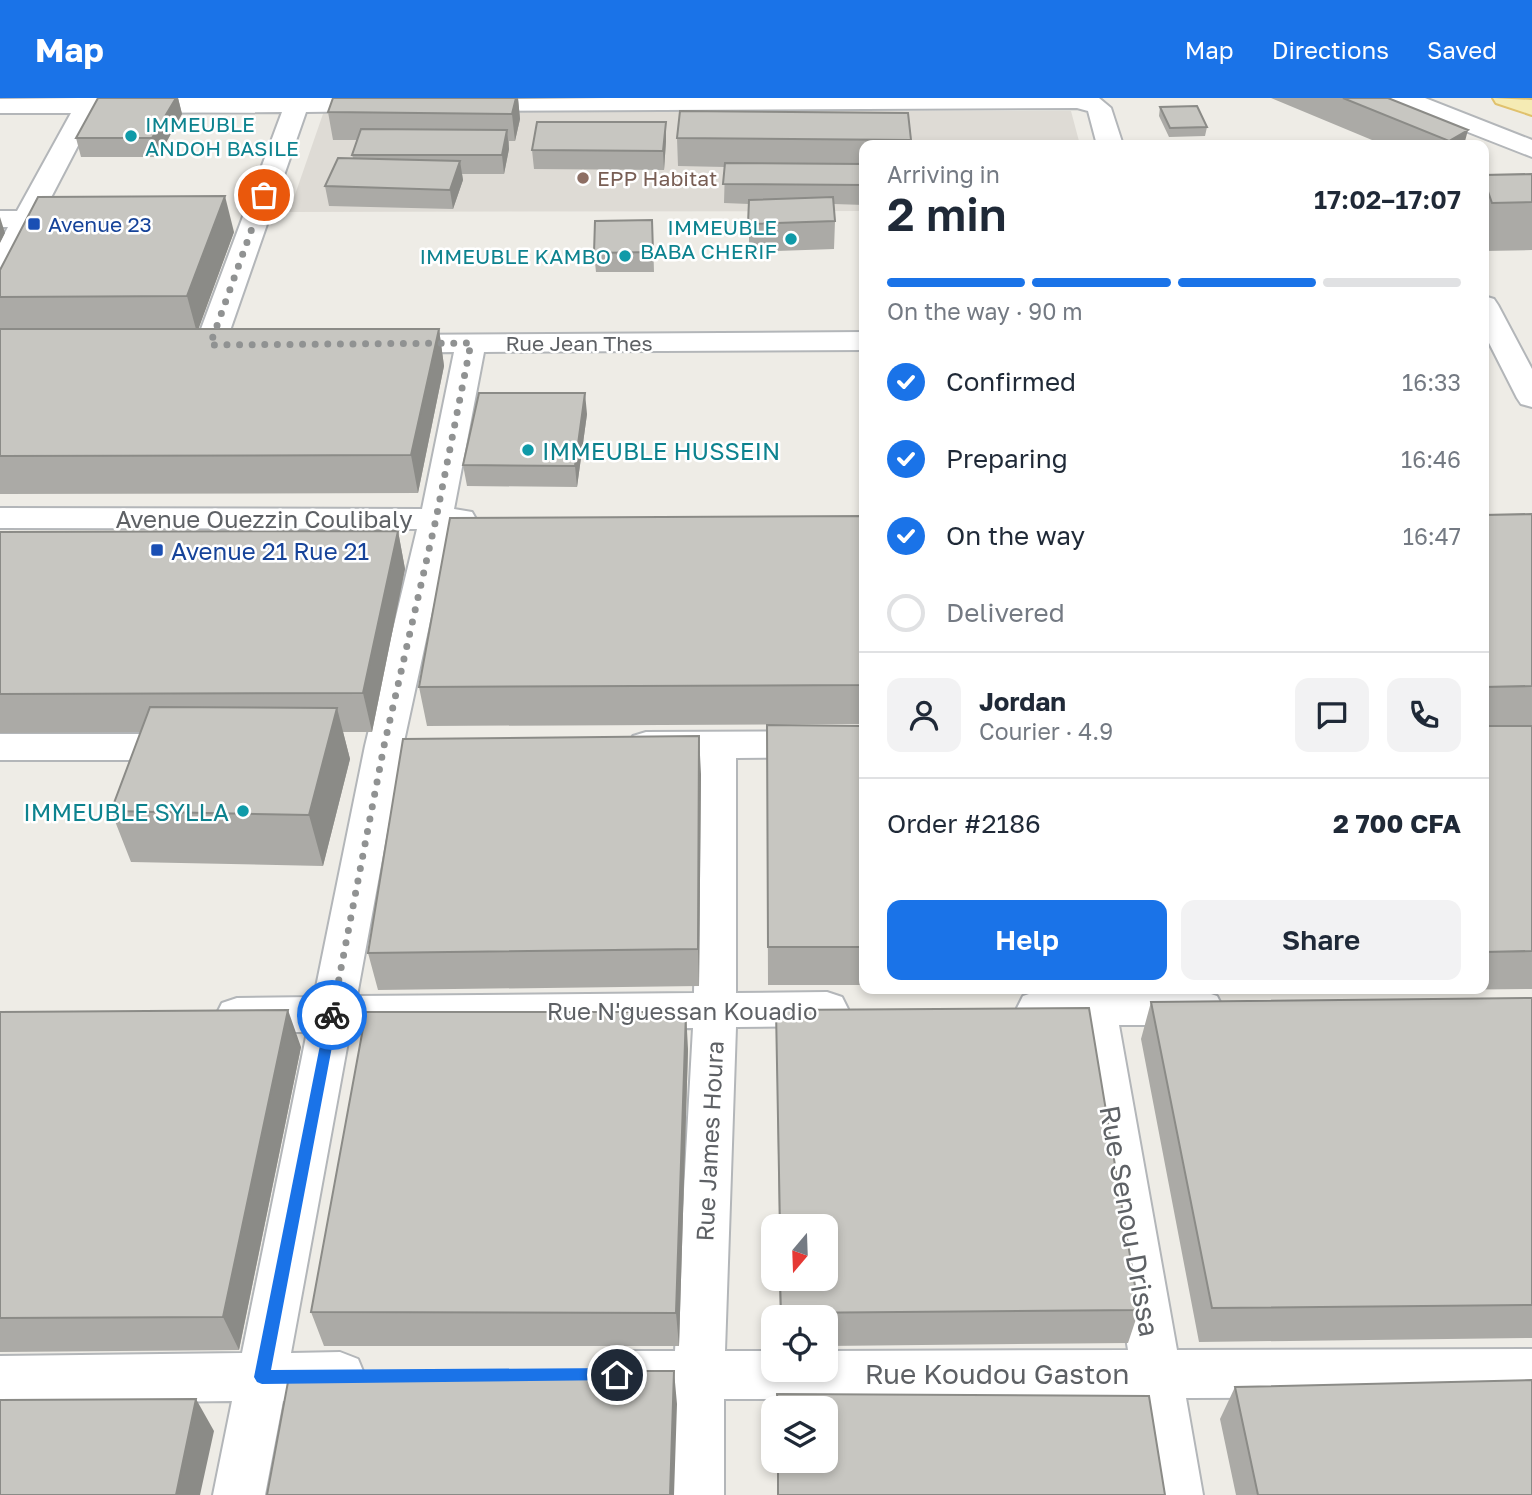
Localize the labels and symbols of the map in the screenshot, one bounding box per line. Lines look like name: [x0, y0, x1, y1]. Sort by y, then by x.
place label: IMMEUBLE ANDOH BASILE: [145, 111, 299, 161]
marker: IMMEUBLE ANDOH BASILE: [123, 128, 139, 144]
pin: [234, 165, 294, 225]
place label: EPP Habitat: [597, 165, 717, 191]
marker: EPP Habitat: [575, 170, 591, 186]
place label: Avenue 23: [48, 211, 152, 237]
place label: IMMEUBLE BABA CHERIF: [640, 214, 777, 264]
marker: Avenue 23: [26, 216, 42, 232]
marker: IMMEUBLE BABA CHERIF: [783, 231, 799, 247]
place label: IMMEUBLE KAMBO: [420, 243, 611, 269]
marker: IMMEUBLE KAMBO: [617, 248, 633, 264]
street label: Rue Jean Thes: [505, 330, 653, 356]
place label: IMMEUBLE HUSSEIN: [542, 436, 780, 465]
marker: IMMEUBLE HUSSEIN: [520, 442, 536, 458]
street label: Avenue Ouezzin Coulibaly: [115, 504, 413, 533]
place label: Avenue 21 Rue 21: [171, 536, 369, 565]
marker: Avenue 21 Rue 21: [149, 542, 165, 558]
place label: IMMEUBLE SYLLA: [23, 797, 229, 826]
marker: IMMEUBLE SYLLA: [235, 803, 251, 819]
courier: [297, 980, 367, 1050]
street label: Rue N'guessan Kouadio: [547, 996, 817, 1025]
street label: Rue James Houra: [689, 1040, 729, 1242]
street label: Rue Senou Drissa: [1093, 1103, 1167, 1339]
north arrow: [761, 1214, 838, 1292]
pin: [587, 1345, 647, 1405]
street label: Rue Koudou Gaston: [865, 1357, 1129, 1390]

